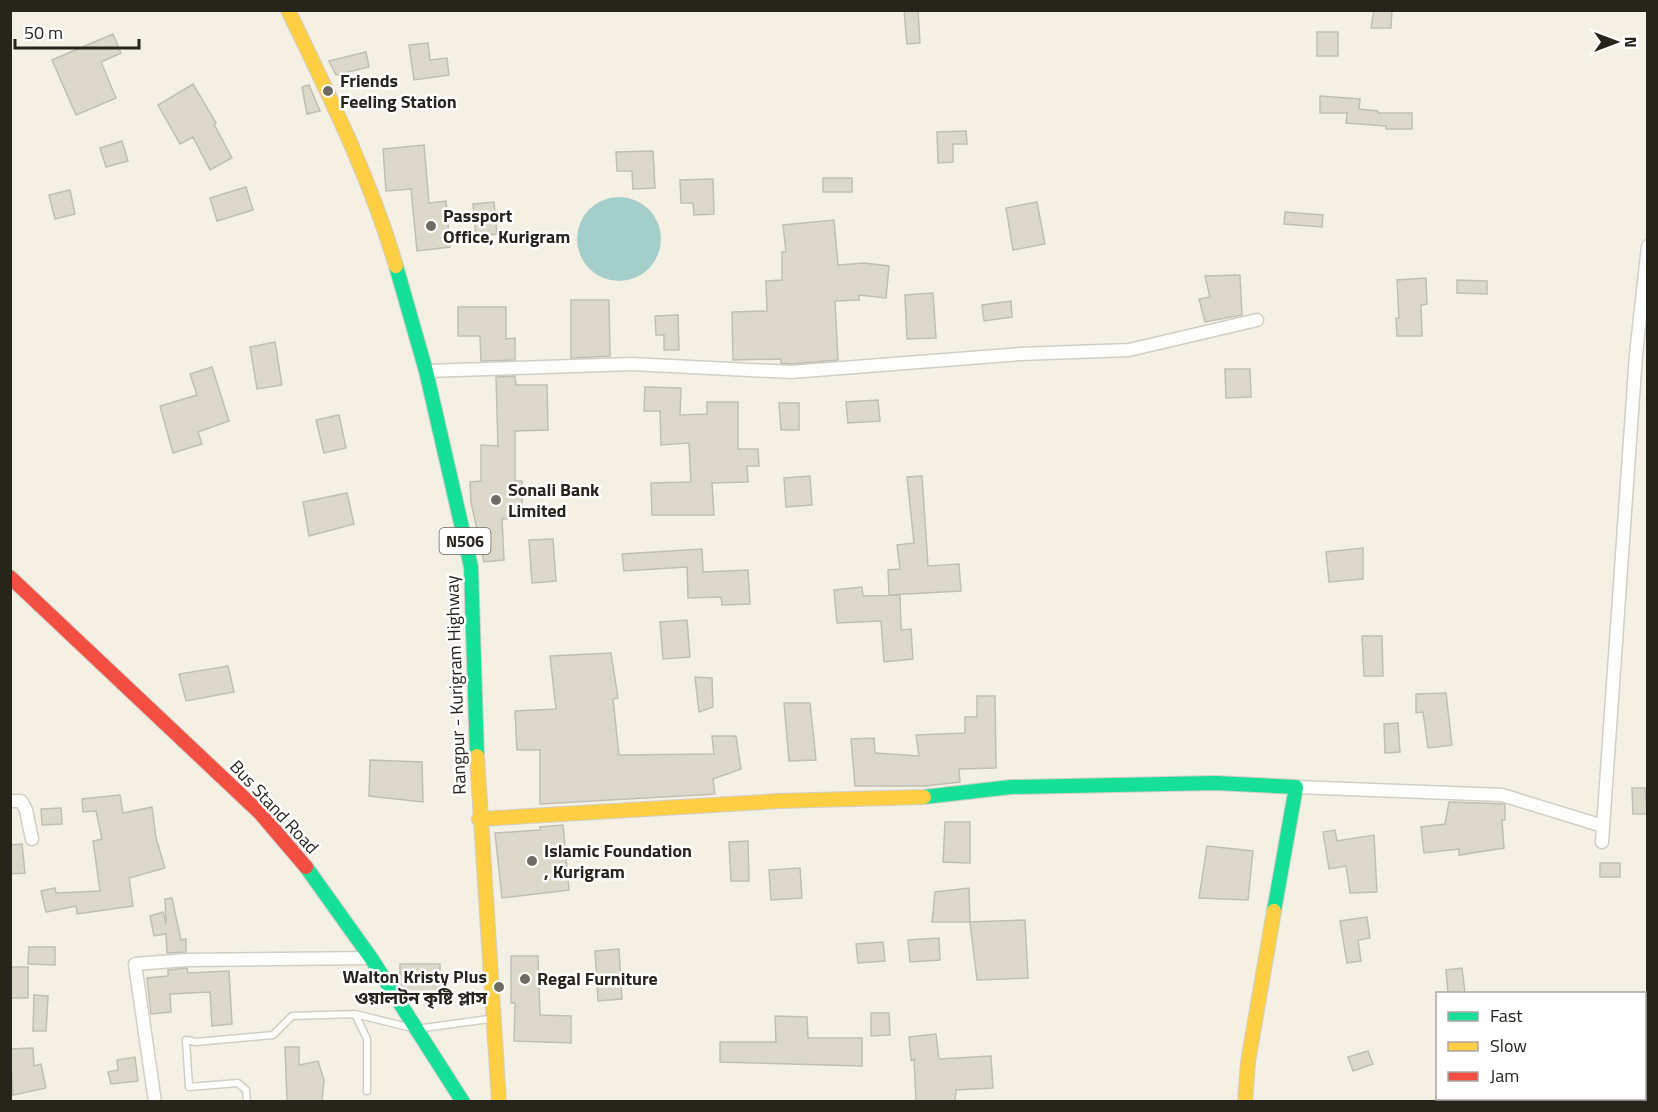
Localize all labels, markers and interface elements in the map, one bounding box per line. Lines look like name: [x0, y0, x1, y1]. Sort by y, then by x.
scale bar: [15, 12, 140, 50]
north arrow: [1586, 12, 1646, 72]
text: 50 m: [24, 19, 63, 46]
text: N: [1619, 36, 1643, 48]
place label: Friends Feeling Station: [340, 67, 457, 115]
marker: Friends Feeling Station: [321, 84, 335, 98]
place label: Passport Office, Kurigram: [443, 202, 570, 250]
marker: Passport Office, Kurigram: [424, 219, 438, 233]
place label: Sonali Bank Limited: [508, 476, 600, 524]
marker: Sonali Bank Limited: [489, 493, 503, 507]
road number: N506: [440, 528, 490, 554]
street label: Rangpur - Kurigram Highway: [438, 575, 473, 795]
street label: Bus Stand Road: [224, 754, 325, 860]
place label: Islamic Foundation , Kurigram: [544, 837, 692, 885]
marker: Islamic Foundation , Kurigram: [525, 854, 539, 868]
place label: Walton Kristy Plus ওয়ালটন কৃষ্টি প্লাস: [343, 963, 487, 1011]
place label: Regal Furniture: [537, 965, 658, 992]
marker: Regal Furniture: [518, 972, 532, 986]
marker: Walton Kristy Plus ওয়ালটন কৃষ্টি প্লাস: [492, 980, 506, 994]
legend: [1436, 992, 1646, 1100]
text: Fast: [1490, 1002, 1523, 1029]
text: Slow: [1490, 1032, 1527, 1059]
text: Jam: [1490, 1062, 1519, 1089]

